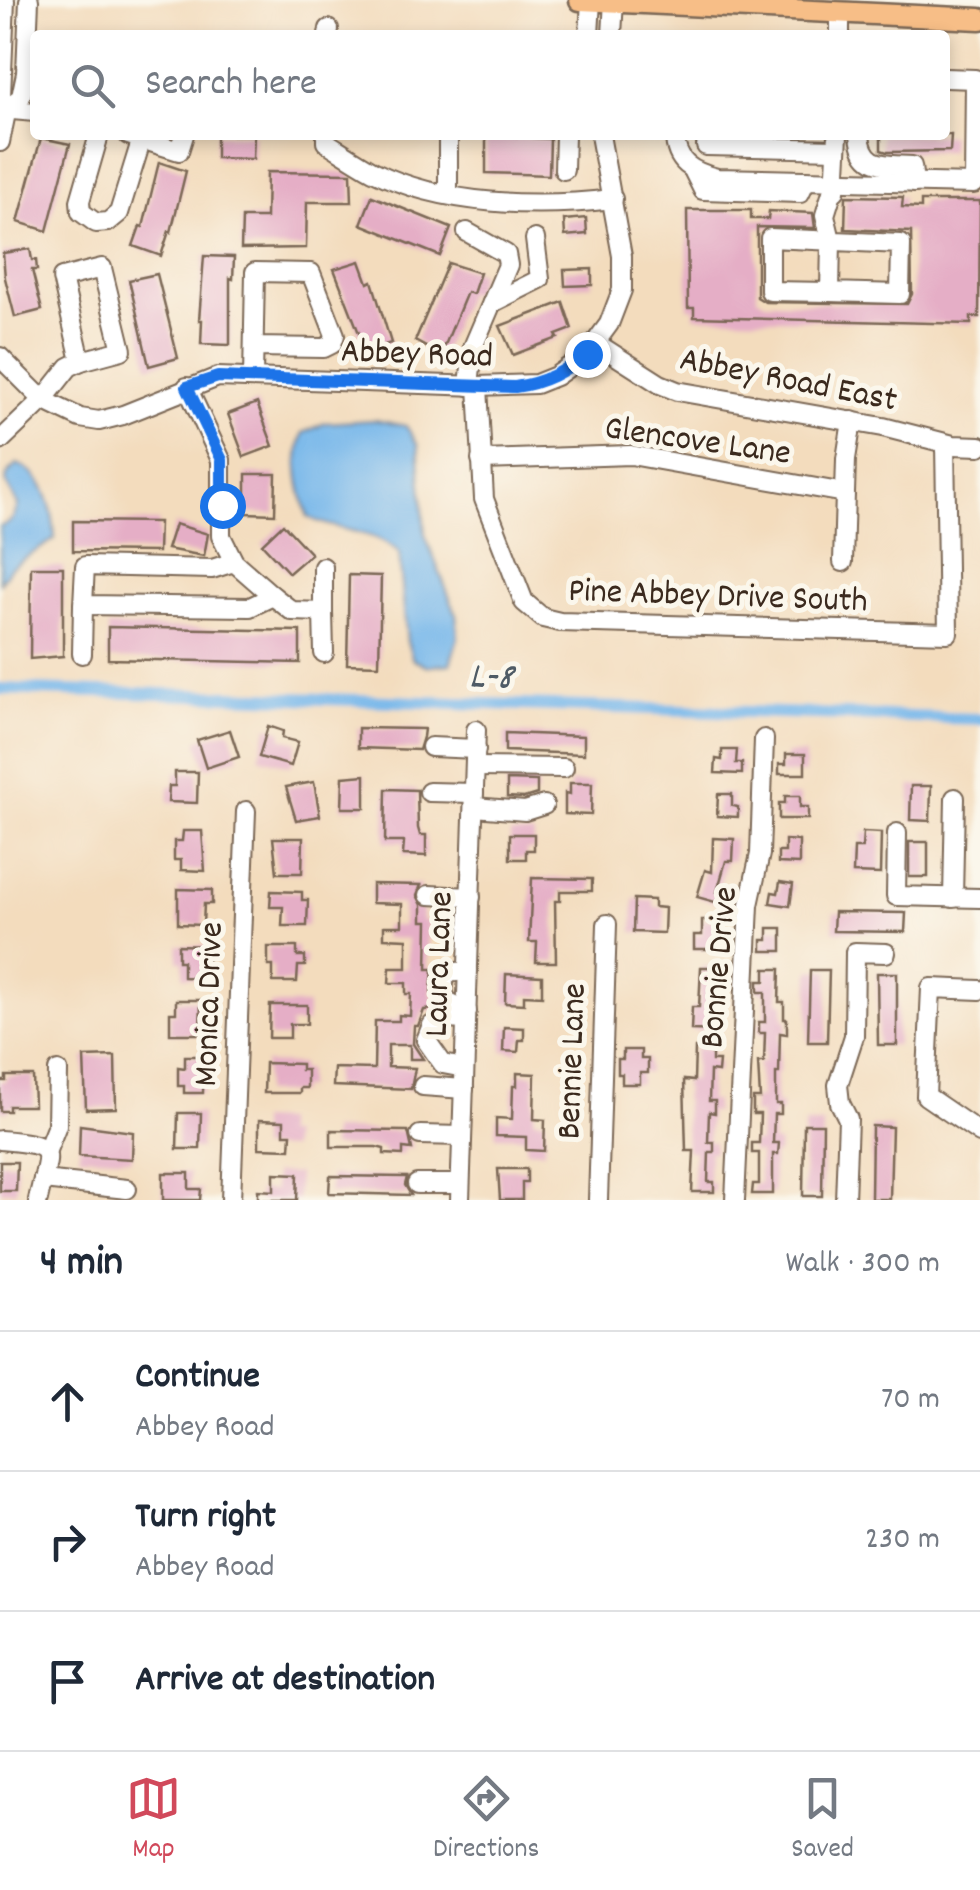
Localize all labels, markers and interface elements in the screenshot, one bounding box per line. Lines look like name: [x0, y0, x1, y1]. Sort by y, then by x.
search box: [30, 30, 950, 140]
icon: search: [65, 58, 120, 113]
text: Search here: [145, 58, 317, 113]
street label: Abbey Road: [340, 328, 494, 384]
route end: [565, 332, 611, 378]
street label: Abbey Road East: [675, 336, 901, 427]
street label: Glencove Lane: [601, 405, 794, 481]
route start: [200, 483, 246, 529]
street label: Pine Abbey Drive South: [567, 568, 868, 628]
water label: L-8: [468, 651, 517, 708]
street label: Bonnie Drive: [689, 885, 753, 1050]
street label: Laura Lane: [413, 891, 469, 1038]
street label: Monica Drive: [183, 921, 239, 1087]
street label: Bennie Lane: [546, 982, 602, 1140]
text: 4 min: [40, 1235, 123, 1295]
text: Walk · 300 m: [786, 1242, 940, 1288]
text: Continue: [135, 1351, 260, 1406]
icon: ahead: [40, 1374, 95, 1429]
text: 70 m: [881, 1378, 940, 1424]
text: Abbey Road: [135, 1406, 274, 1452]
text: Turn right: [135, 1491, 276, 1546]
icon: right: [40, 1514, 95, 1569]
text: 230 m: [865, 1518, 940, 1564]
text: Abbey Road: [135, 1546, 274, 1592]
icon: arrive: [40, 1654, 95, 1709]
text: Arrive at destination: [135, 1654, 435, 1709]
tab: Map: [126, 1771, 181, 1871]
tab: Directions: [433, 1771, 539, 1871]
tab: Saved: [791, 1771, 854, 1871]

